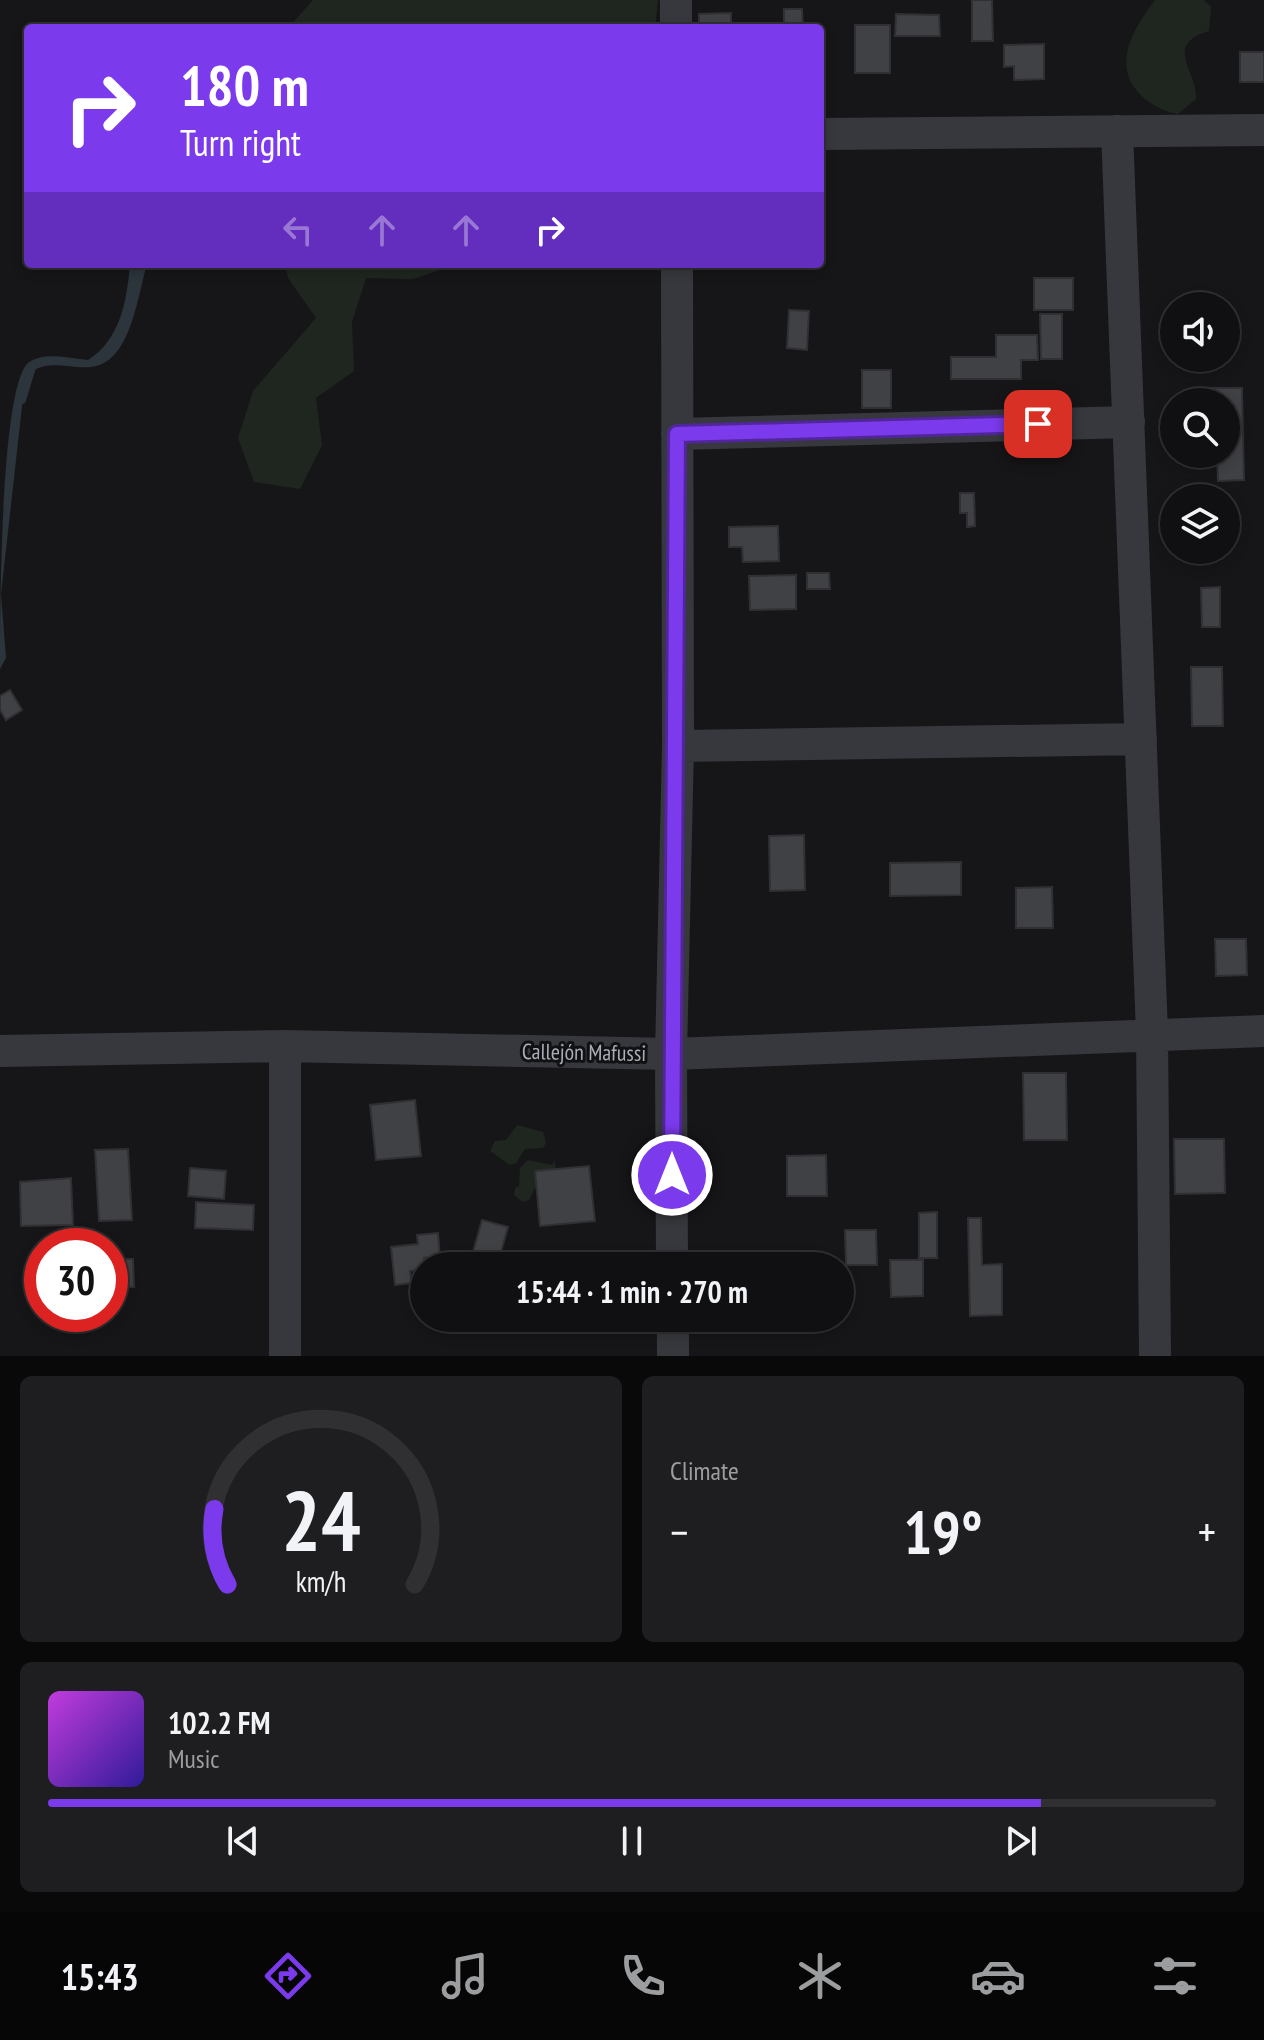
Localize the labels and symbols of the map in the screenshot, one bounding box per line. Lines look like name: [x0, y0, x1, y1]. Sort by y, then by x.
pin: [1004, 390, 1072, 458]
street label: Callejón Mafussi: [522, 1037, 646, 1067]
position arrow: [630, 1133, 714, 1217]
speed limit sign: 30: [24, 1228, 128, 1332]

